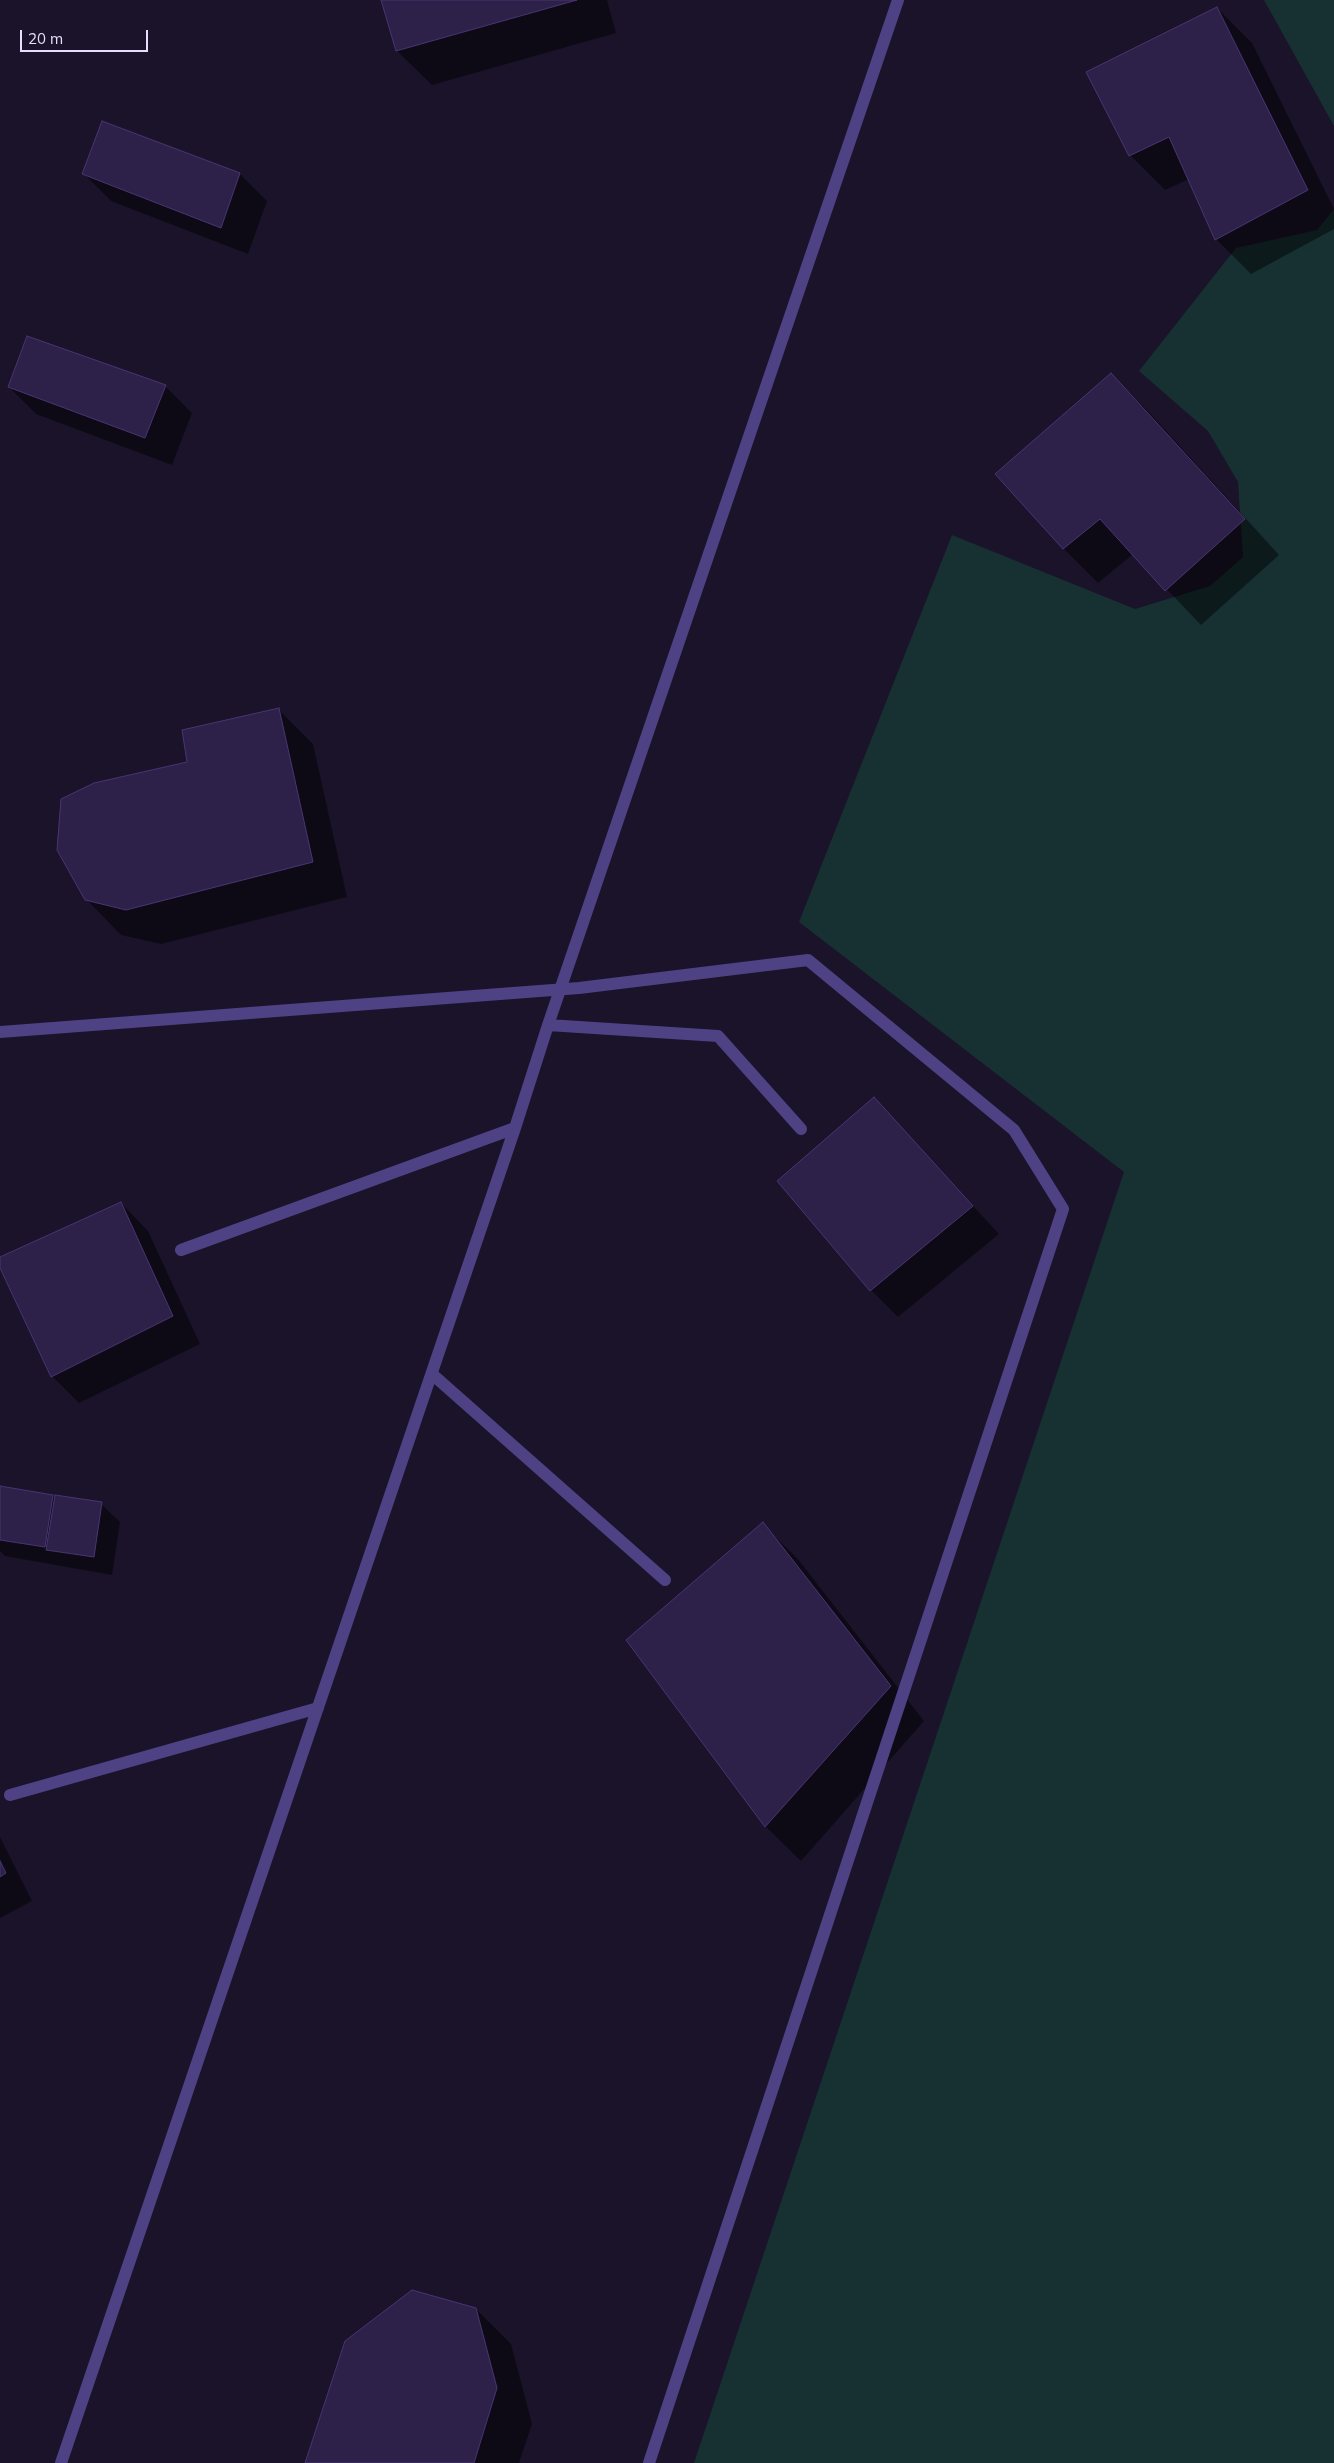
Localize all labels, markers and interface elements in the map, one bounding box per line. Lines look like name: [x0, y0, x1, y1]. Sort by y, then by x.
scale bar: [22, 20, 150, 52]
text: 20 m: [28, 29, 63, 48]

